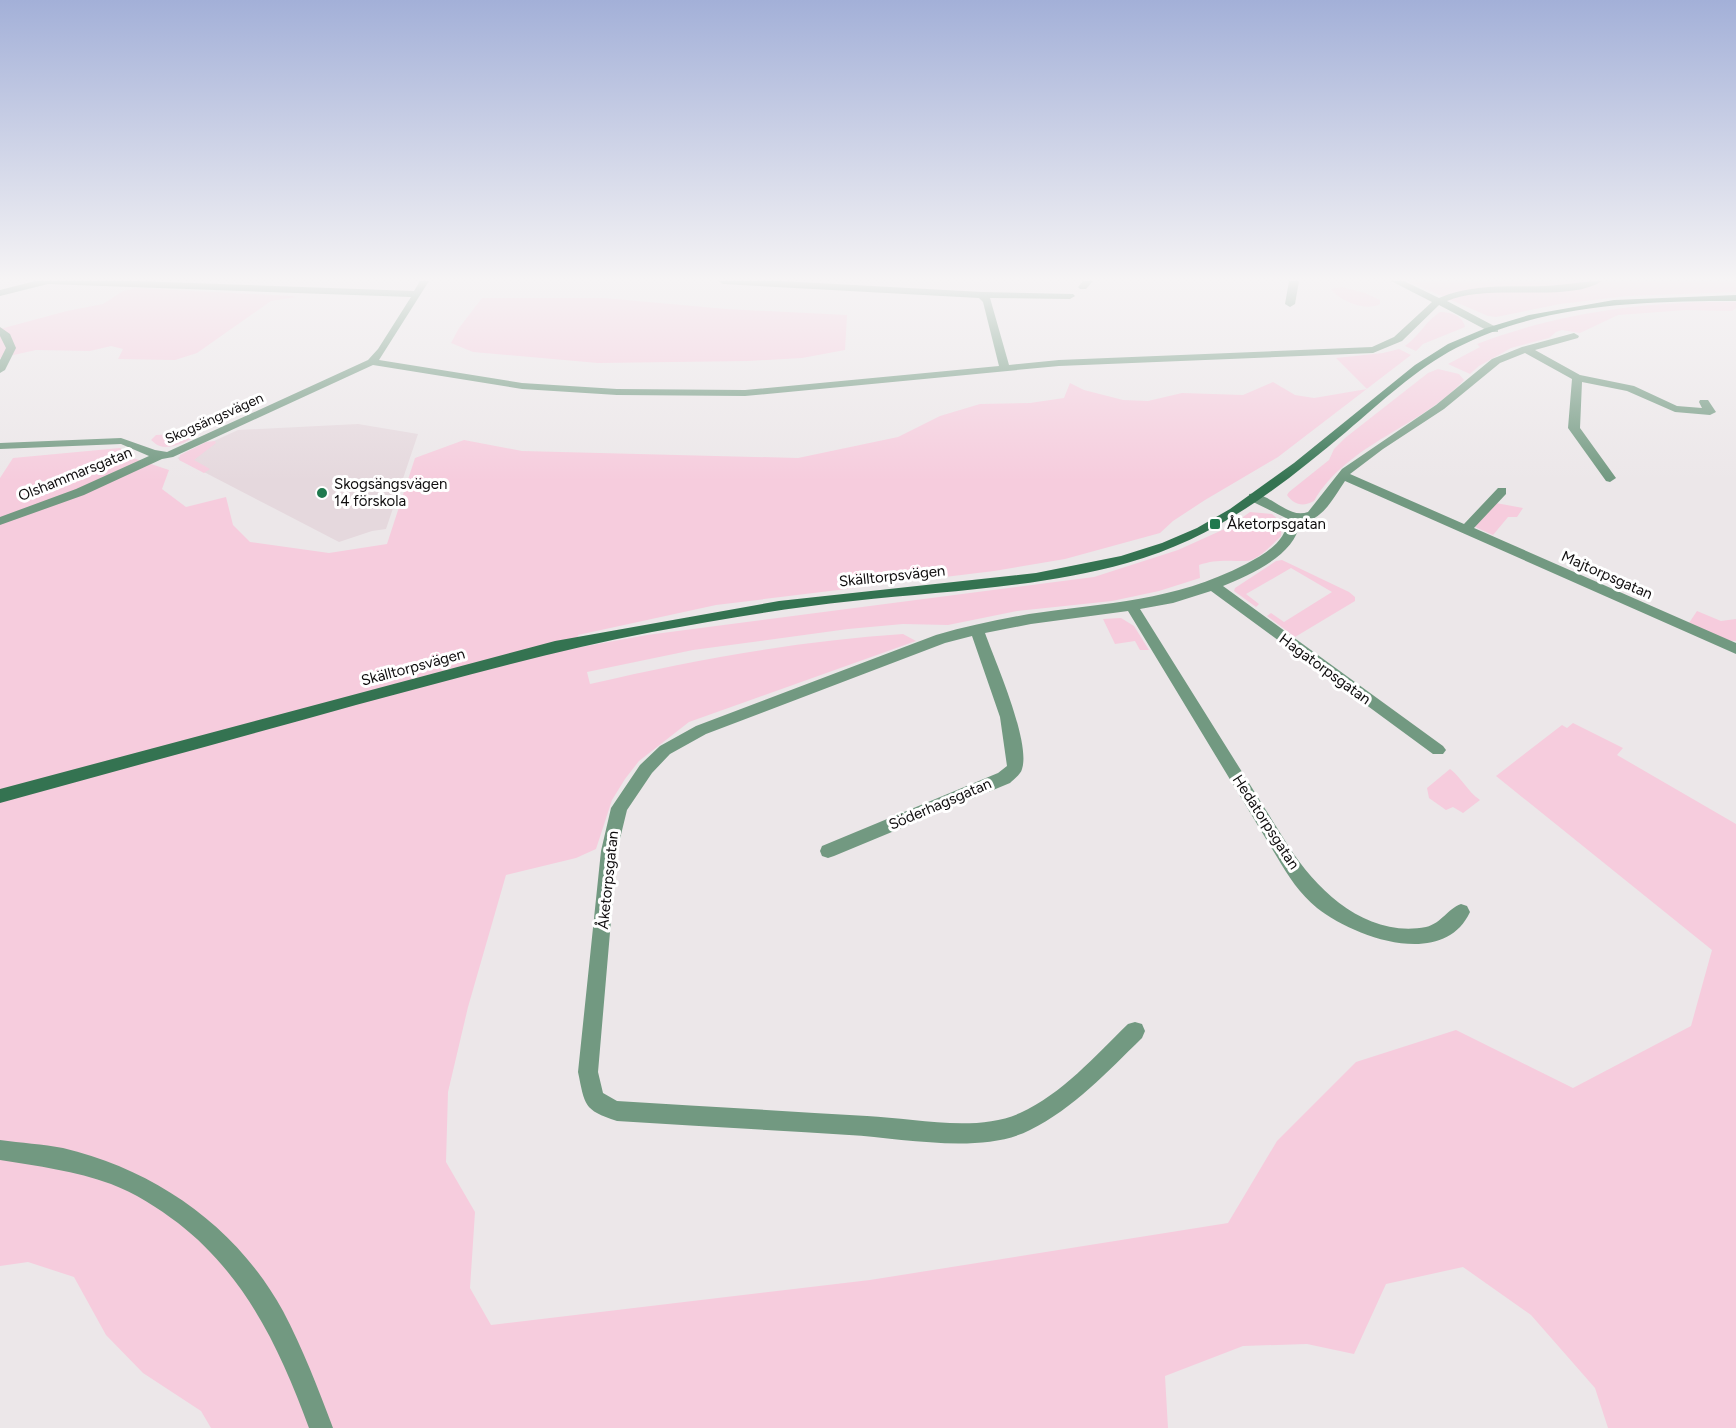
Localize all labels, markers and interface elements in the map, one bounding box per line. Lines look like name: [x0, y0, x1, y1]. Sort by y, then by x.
street label: Skogsängsvägen: [162, 389, 266, 448]
street label: Olshammarsgatan: [15, 443, 135, 505]
place label: Skogsängsvägen 14 förskola: [334, 475, 447, 510]
marker: Skogsängsvägen 14 förskola: [315, 486, 329, 500]
place label: Åketorpsgatan: [1227, 515, 1326, 533]
marker: Åketorpsgatan: [1208, 517, 1222, 531]
street label: Majtorpsgatan: [1559, 547, 1655, 603]
street label: Skälltorpsvägen: [838, 561, 946, 591]
street label: Hagatorpsgatan: [1276, 630, 1374, 708]
street label: Skälltorpsvägen: [359, 644, 467, 690]
street label: Hedatorpsgatan: [1229, 771, 1303, 873]
street label: Söderhagsgatan: [886, 774, 994, 834]
street label: Åketorpsgatan: [594, 830, 622, 930]

